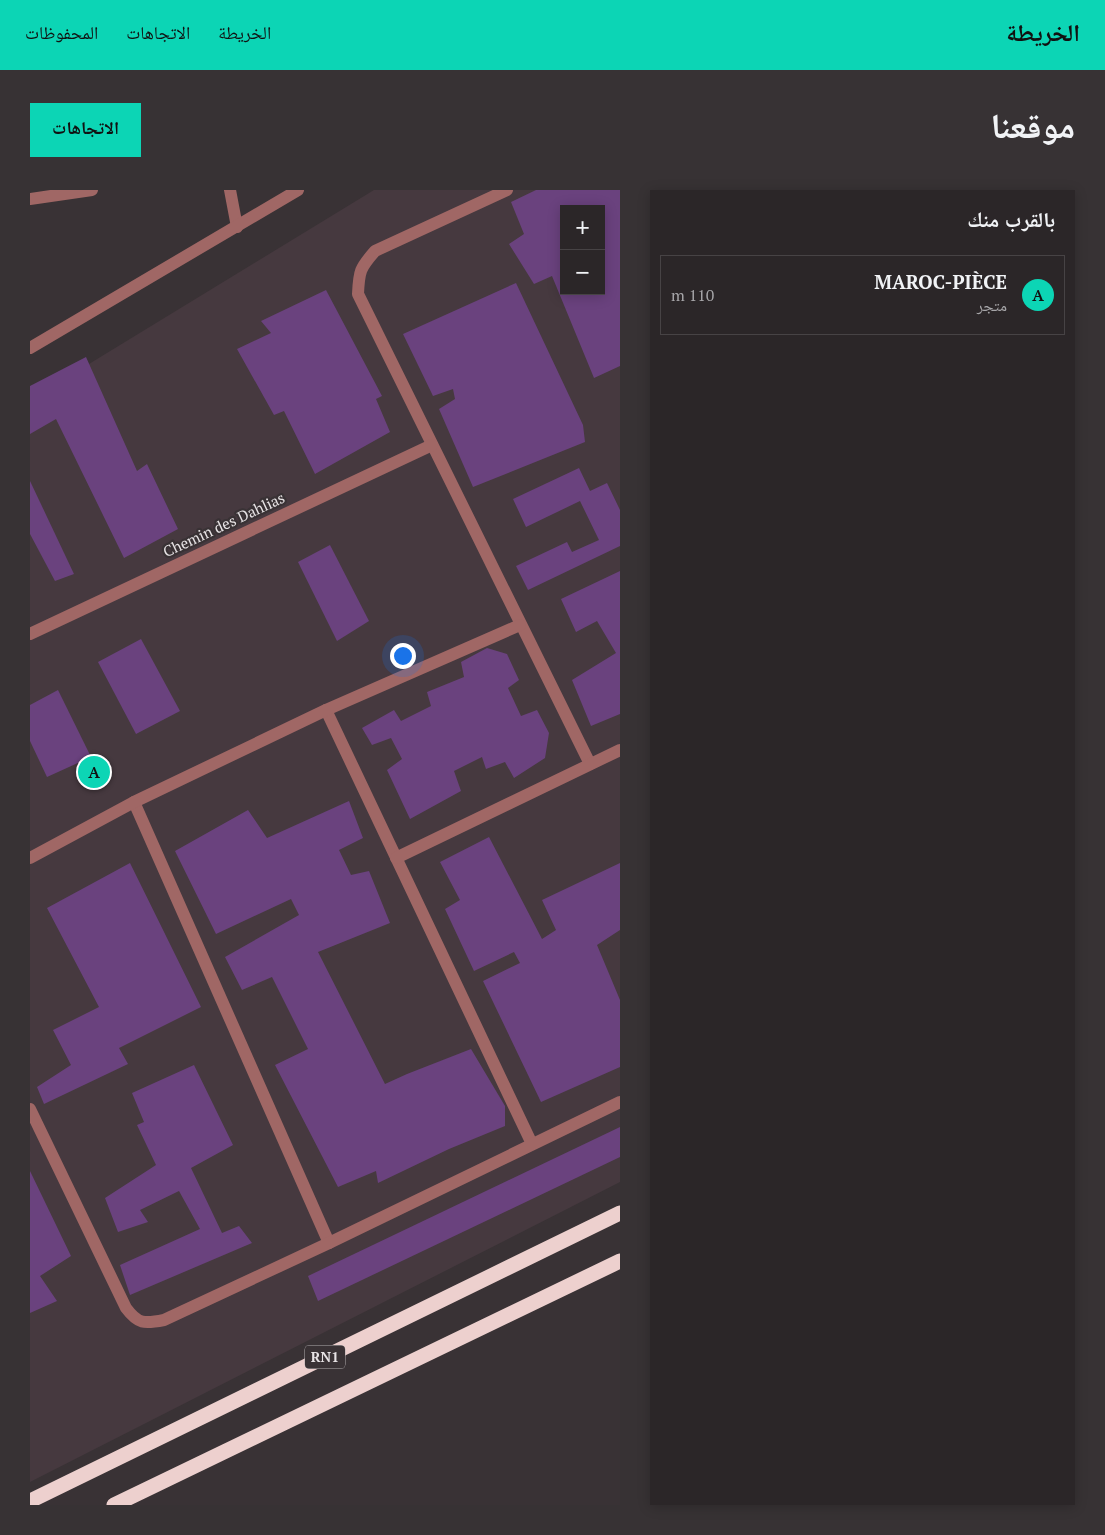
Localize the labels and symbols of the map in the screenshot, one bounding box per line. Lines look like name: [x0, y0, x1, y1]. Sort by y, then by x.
street label: Chemin des Dahlias: [159, 487, 288, 561]
your location: [390, 643, 416, 669]
pin: A: [78, 753, 110, 791]
road number: RN1: [305, 1346, 345, 1368]

